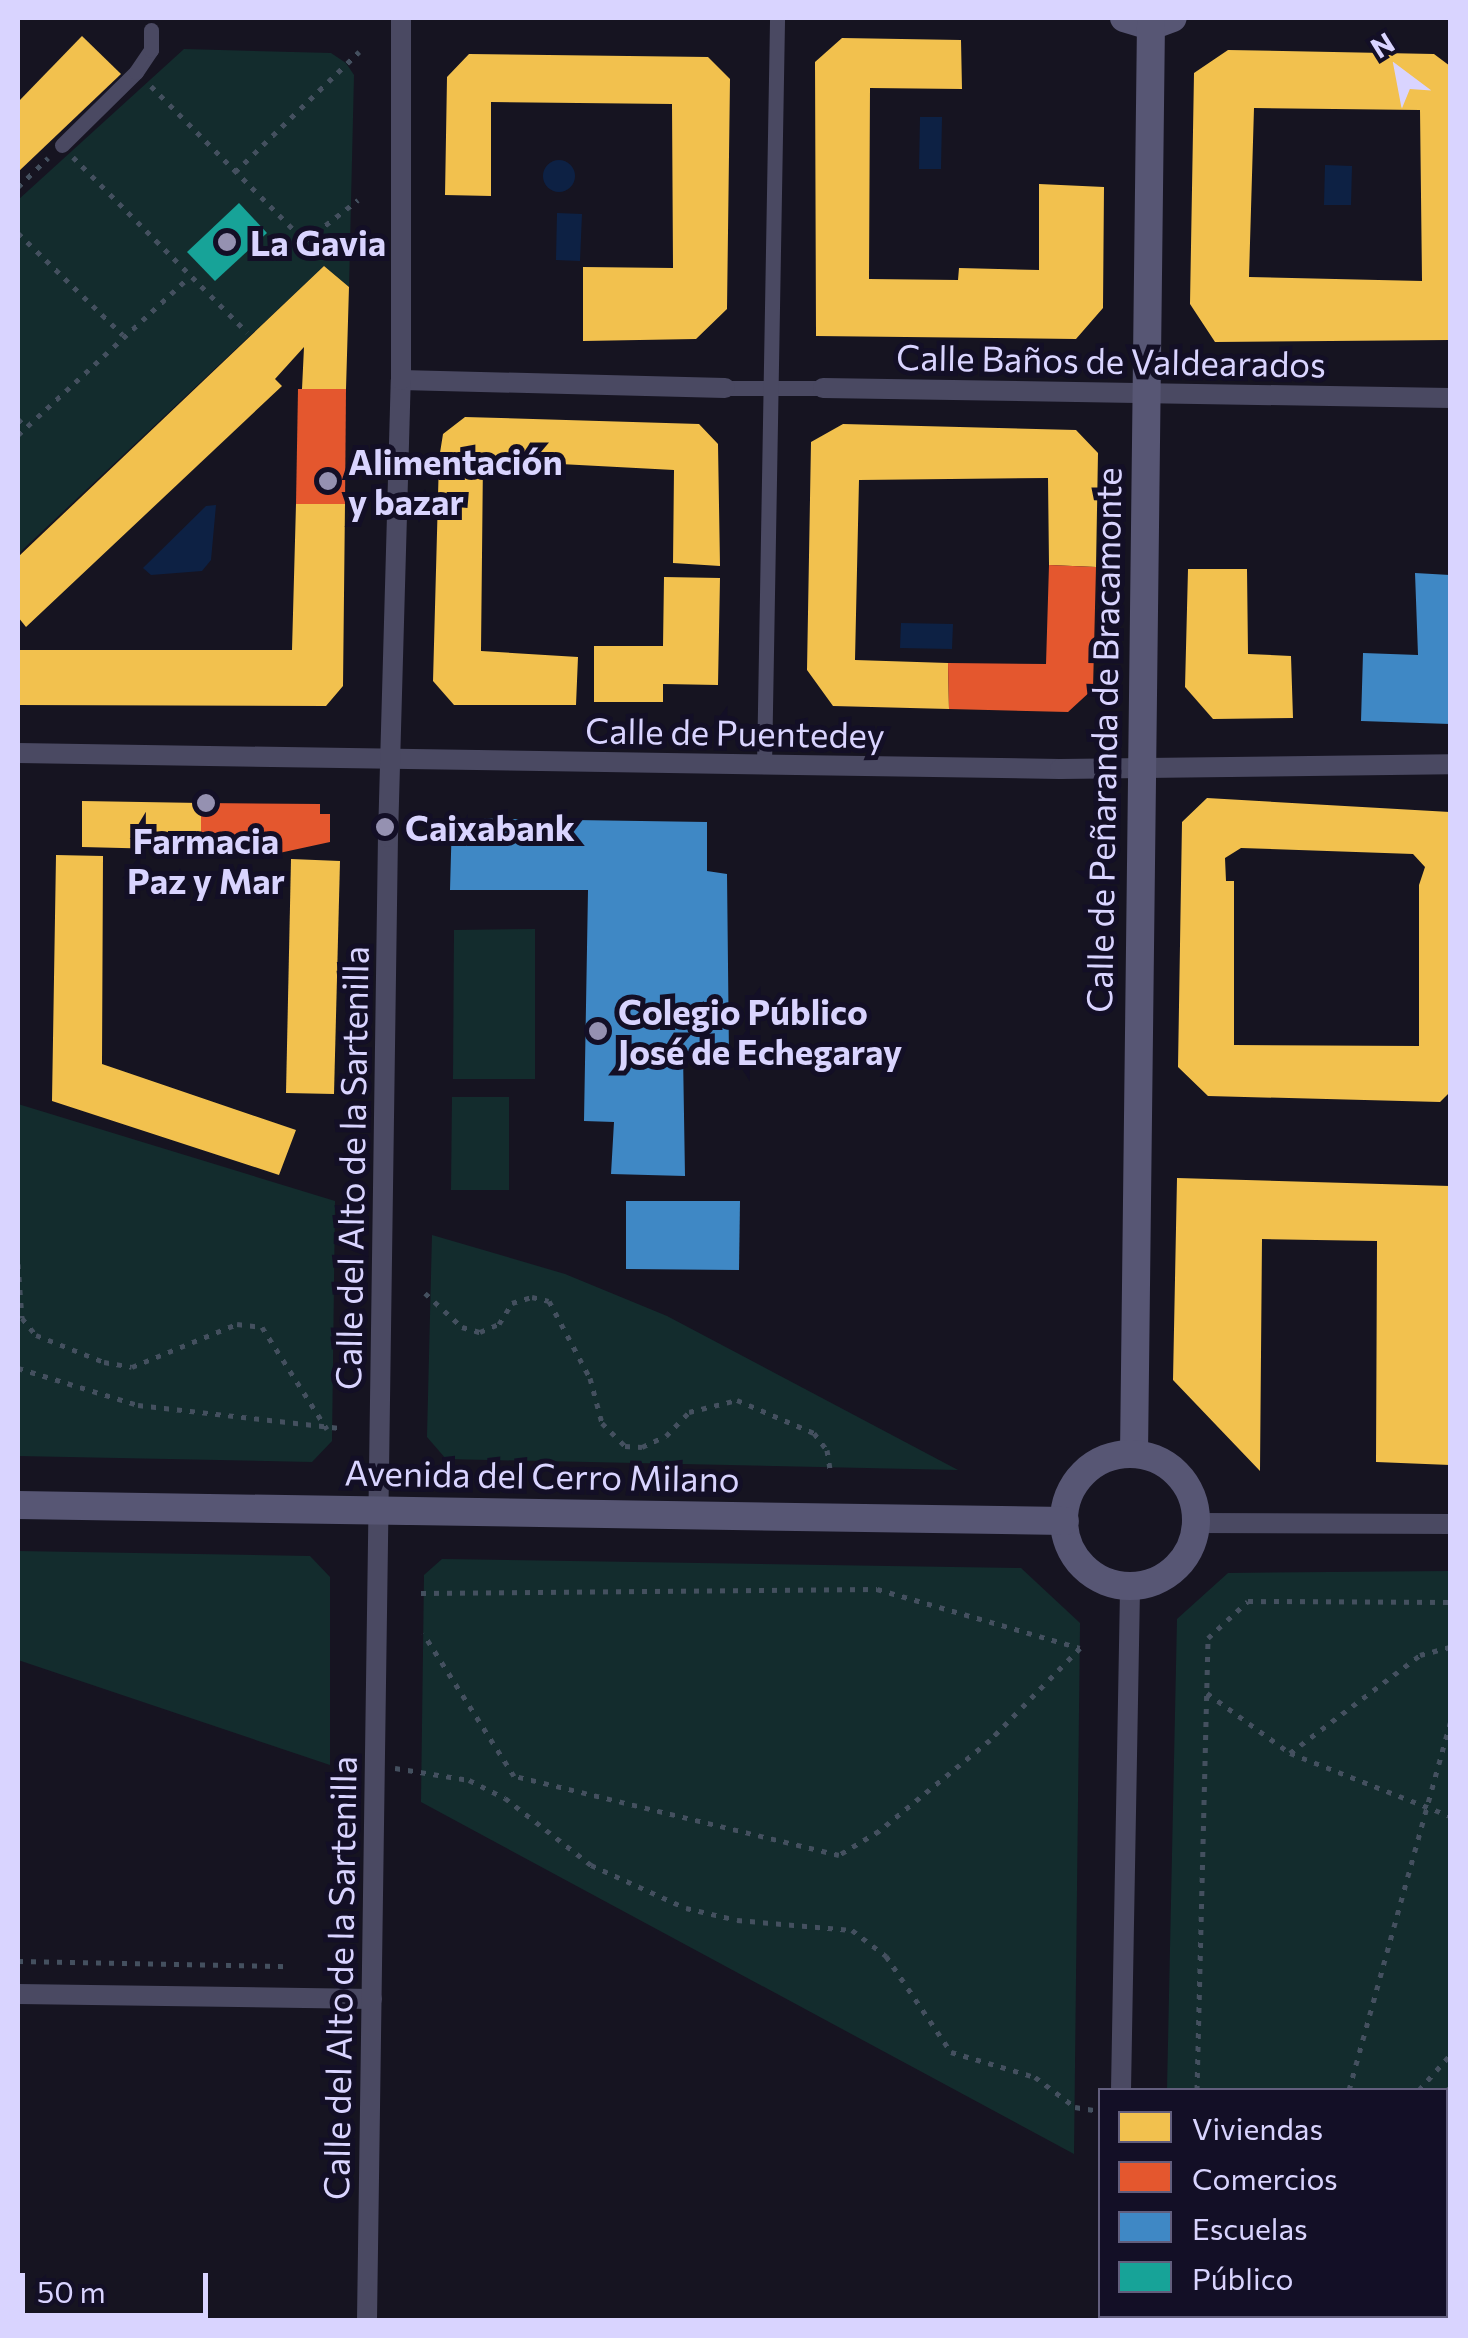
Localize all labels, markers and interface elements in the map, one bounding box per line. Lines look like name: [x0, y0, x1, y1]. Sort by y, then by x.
north arrow: [1348, 20, 1448, 120]
text: N: [1364, 25, 1400, 65]
place label: La Gavia: [250, 221, 386, 263]
marker: La Gavia: [214, 229, 240, 255]
street label: Calle Baños de Valdearados: [896, 335, 1326, 385]
place label: Alimentación y bazar: [348, 440, 563, 522]
street label: Calle de Peñaranda de Bracamonte: [1077, 467, 1129, 1013]
marker: Alimentación y bazar: [317, 470, 339, 492]
street label: Calle de Puentedey: [585, 708, 885, 756]
marker: Farmacia Paz y Mar: [195, 792, 217, 814]
place label: Caixabank: [405, 806, 575, 848]
marker: Caixabank: [374, 816, 396, 838]
place label: Farmacia Paz y Mar: [127, 819, 285, 901]
street label: Calle del Alto de la Sartenilla: [326, 946, 376, 1390]
place label: Colegio Público José de Echegaray: [618, 990, 902, 1072]
marker: Colegio Público José de Echegaray: [587, 1020, 609, 1042]
street label: Avenida del Cerro Milano: [344, 1451, 740, 1499]
street label: Calle del Alto de la Sartenilla: [314, 1756, 364, 2200]
legend: [1098, 2088, 1448, 2318]
text: Viviendas: [1192, 2109, 1323, 2146]
text: Comercios: [1192, 2159, 1338, 2196]
text: Escuelas: [1192, 2209, 1308, 2246]
scale bar: [25, 2253, 212, 2315]
text: Público: [1192, 2259, 1293, 2296]
text: 50 m: [37, 2272, 106, 2309]

